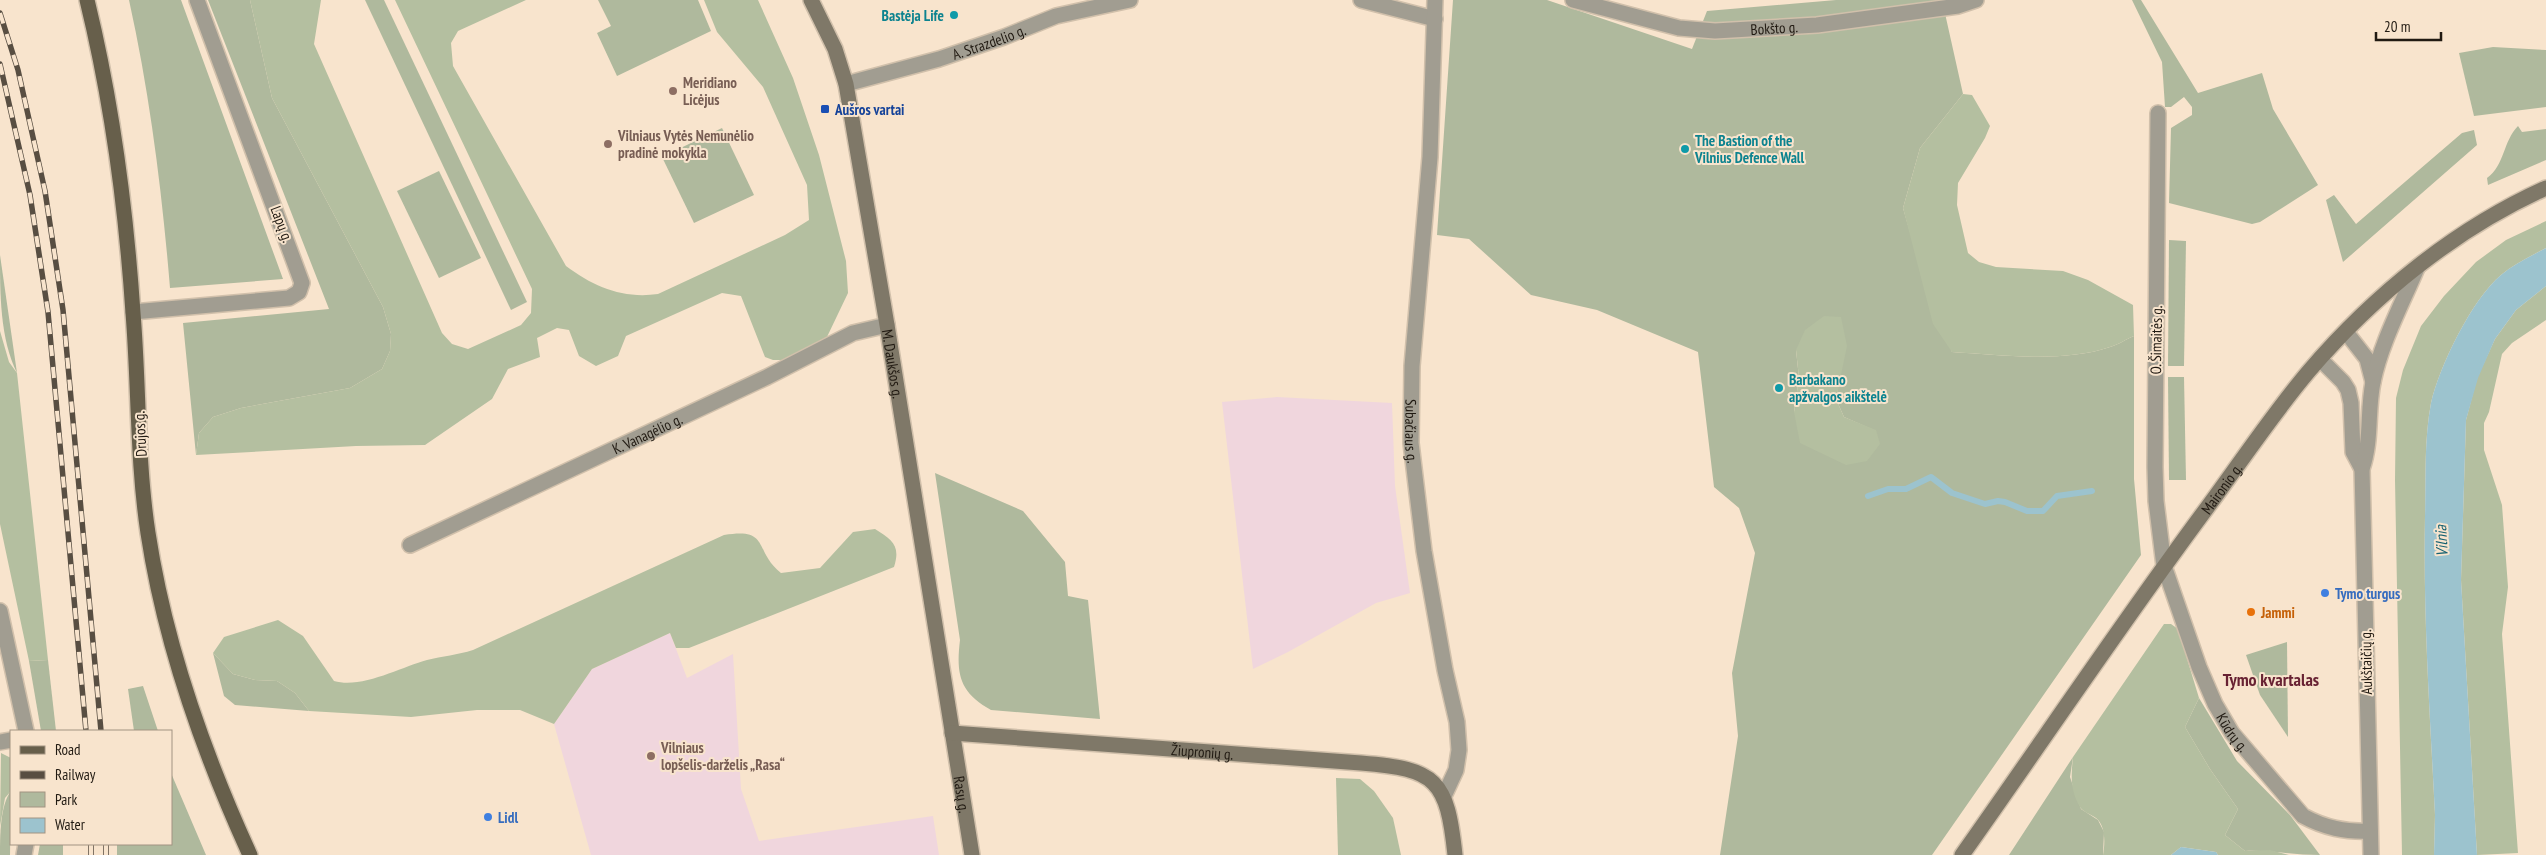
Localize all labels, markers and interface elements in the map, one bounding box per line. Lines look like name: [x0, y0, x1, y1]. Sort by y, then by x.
place label: Bastėja Life: [882, 6, 944, 25]
marker: Bastėja Life: [948, 9, 960, 21]
scale bar: [2376, 10, 2441, 42]
street label: Bokšto g.: [1750, 17, 1799, 38]
text: 20 m: [2384, 17, 2410, 36]
street label: A. Strazdelio g.: [950, 20, 1029, 63]
place label: Meridiano Licėjus: [683, 73, 737, 109]
marker: Meridiano Licėjus: [667, 85, 679, 97]
place label: Aušros vartai: [834, 100, 904, 119]
marker: Aušros vartai: [819, 103, 831, 115]
place label: Vilniaus Vytės Nemunėlio pradinė mokykla: [617, 126, 754, 162]
place label: The Bastion of the Vilnius Defence Wall: [1694, 131, 1805, 167]
marker: Vilniaus Vytės Nemunėlio pradinė mokykla: [602, 138, 614, 150]
marker: The Bastion of the Vilnius Defence Wall: [1679, 143, 1691, 155]
street label: Lapų g.: [266, 203, 298, 245]
street label: O. Šimaitės g.: [2146, 305, 2166, 375]
street label: M. Daukšos g.: [878, 328, 908, 400]
place label: Barbakano apžvalgos aikštelė: [1789, 370, 1887, 406]
marker: Barbakano apžvalgos aikštelė: [1773, 382, 1785, 394]
street label: Subačiaus g.: [1401, 399, 1423, 464]
street label: K. Vanagėlio g.: [609, 409, 685, 458]
street label: Drujos g.: [129, 410, 151, 457]
street label: Maironio g.: [2196, 459, 2246, 518]
water label: Vilnia: [2430, 523, 2452, 557]
place label: Tymo turgus: [2335, 584, 2400, 603]
marker: Tymo turgus: [2319, 587, 2331, 599]
place label: Jammi: [2260, 603, 2295, 622]
marker: Jammi: [2245, 606, 2257, 618]
street label: Aukštaičių g.: [2356, 629, 2376, 695]
district label: Tymo kvartalas: [2223, 668, 2319, 691]
street label: Kūdrų g.: [2213, 709, 2253, 756]
legend: [10, 730, 172, 845]
place label: Vilniaus lopšelis-darželis „Rasa“: [660, 738, 785, 774]
text: Road: [55, 740, 81, 759]
street label: Žiupronių g.: [1171, 740, 1234, 763]
marker: Vilniaus lopšelis-darželis „Rasa“: [645, 750, 657, 762]
text: Railway: [55, 765, 96, 784]
street label: Rasų g.: [950, 774, 975, 814]
text: Park: [55, 790, 77, 809]
place label: Lidl: [498, 808, 518, 827]
marker: Lidl: [482, 811, 494, 823]
text: Water: [55, 815, 86, 834]

